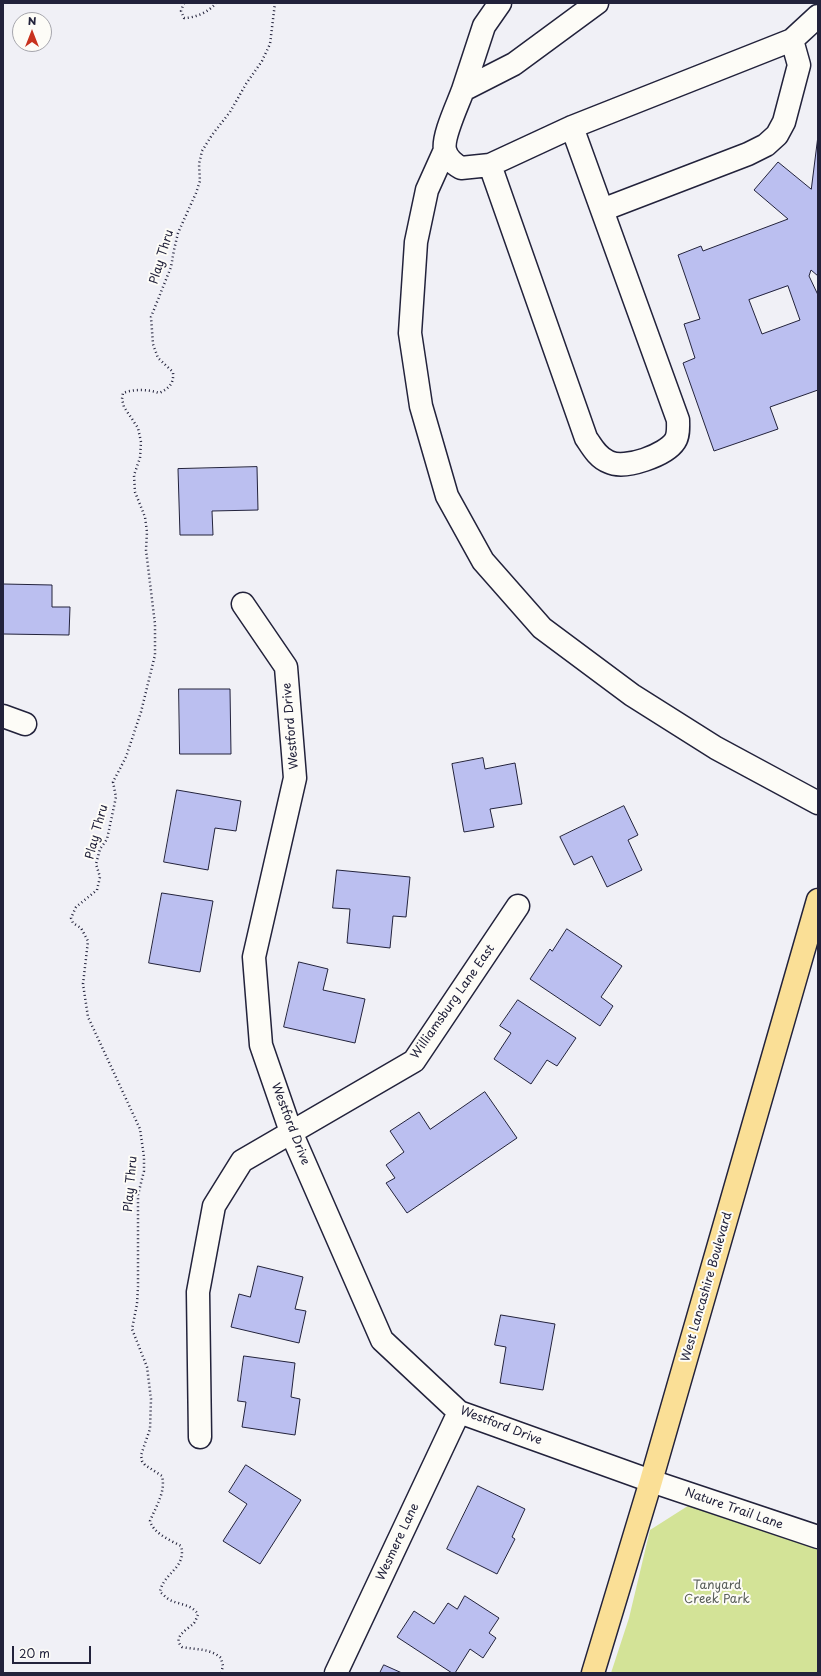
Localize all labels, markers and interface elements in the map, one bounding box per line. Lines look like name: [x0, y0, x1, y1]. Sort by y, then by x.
north arrow: [12, 12, 52, 52]
text: N: [28, 12, 36, 29]
street label: Play Thru: [147, 228, 177, 286]
street label: Westford Drive: [280, 682, 302, 770]
street label: Play Thru: [83, 803, 111, 861]
street label: Williamsburg Lane East: [408, 942, 498, 1062]
street label: Westford Drive: [268, 1081, 312, 1167]
street label: Play Thru: [121, 1155, 141, 1213]
street label: West Lancashire Boulevard: [679, 1211, 735, 1363]
street label: Westford Drive: [458, 1404, 544, 1448]
street label: Nature Trail Lane: [683, 1485, 785, 1533]
street label: Wesmere Lane: [374, 1501, 422, 1583]
park label: Tanyard Creek Park: [684, 1579, 750, 1607]
scale bar: [14, 1638, 93, 1664]
text: 20 m: [19, 1644, 50, 1662]

